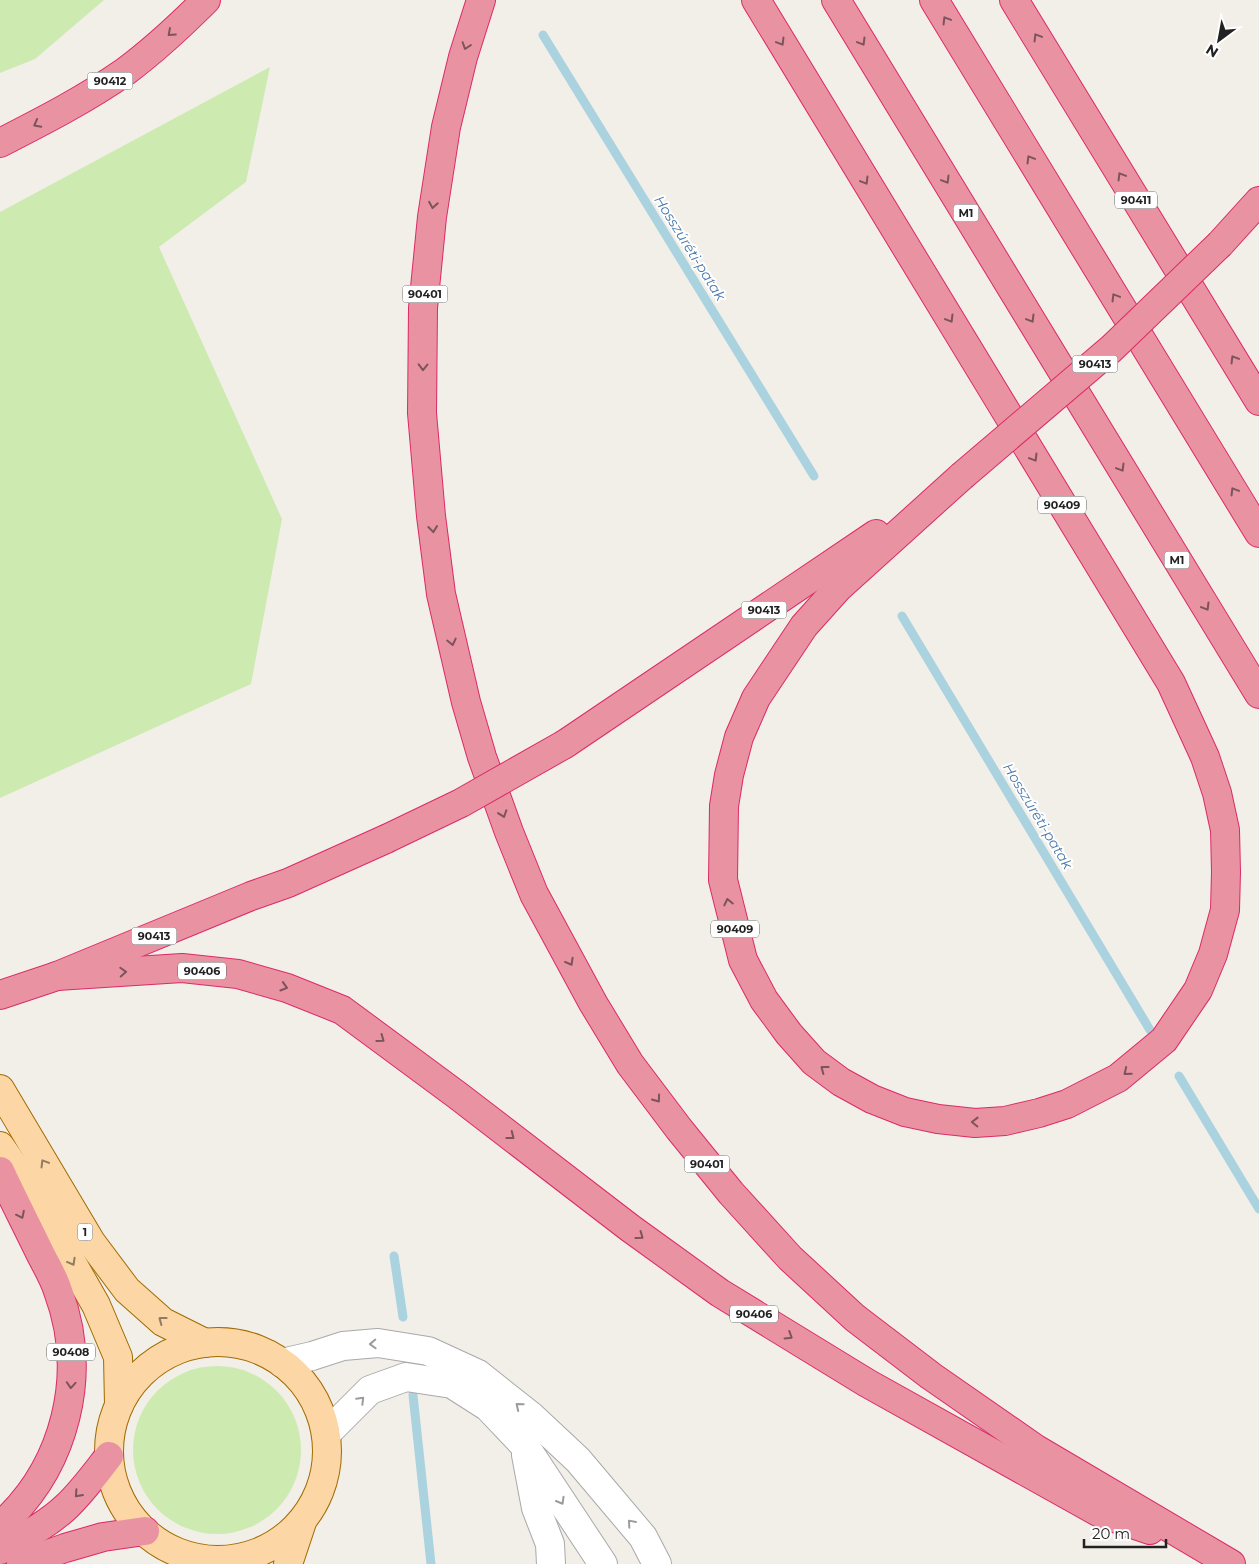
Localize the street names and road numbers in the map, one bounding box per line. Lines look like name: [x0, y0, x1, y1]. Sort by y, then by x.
road number: 90412: [88, 72, 132, 90]
road number: 90411: [1115, 192, 1157, 208]
road number: M1: [954, 204, 978, 222]
road number: 90401: [402, 286, 448, 302]
road number: 90413: [1072, 356, 1118, 372]
road number: 90409: [1038, 496, 1086, 514]
road number: M1: [1164, 552, 1190, 568]
road number: 90413: [742, 602, 786, 618]
road number: 90409: [711, 921, 759, 938]
road number: 90413: [132, 928, 176, 944]
road number: 90406: [178, 962, 226, 979]
road number: 90401: [684, 1156, 730, 1172]
road number: 1: [78, 1224, 92, 1240]
road number: 90406: [730, 1306, 778, 1322]
road number: 90408: [47, 1344, 95, 1360]

